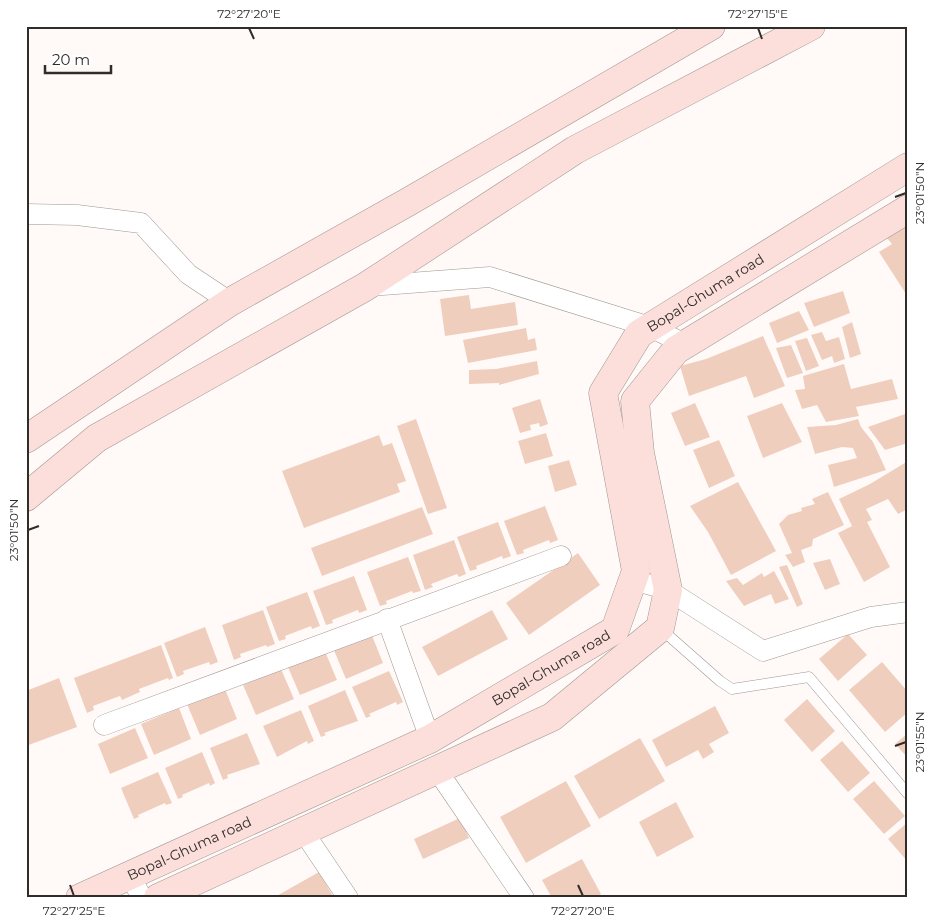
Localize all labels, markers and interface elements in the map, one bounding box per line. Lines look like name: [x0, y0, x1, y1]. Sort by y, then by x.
text: 72°27'20"E: [217, 6, 281, 21]
text: 72°27'15"E: [728, 6, 788, 21]
scale bar: [45, 42, 111, 74]
text: 20 m: [52, 50, 90, 69]
text: 23°01'50"N: [912, 162, 927, 224]
street label: Bopal-Ghuma road: [643, 250, 767, 336]
text: 23°01'50"N: [6, 499, 21, 561]
street label: Bopal-Ghuma road: [488, 626, 614, 710]
text: 23°01'55"N: [912, 711, 927, 773]
street label: Bopal-Ghuma road: [124, 812, 254, 884]
text: 72°27'25"E: [43, 903, 105, 918]
text: 72°27'20"E: [551, 903, 615, 918]

